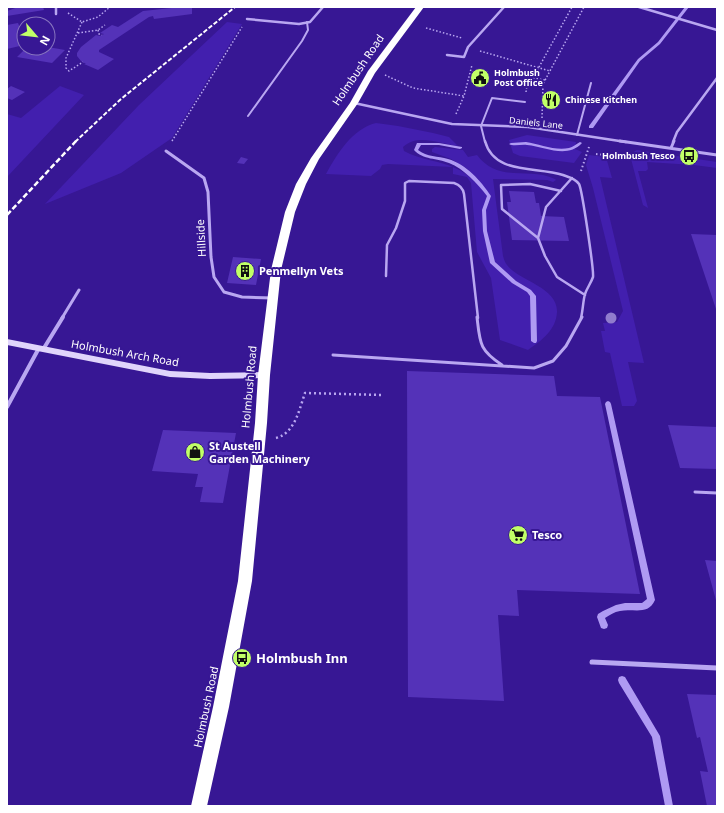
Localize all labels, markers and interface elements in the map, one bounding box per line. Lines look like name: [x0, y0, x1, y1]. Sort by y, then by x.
north arrow: [16, 16, 56, 56]
street label: Holmbush Road: [328, 31, 387, 108]
text: N: [37, 33, 54, 48]
place label: Holmbush Post Office: [494, 66, 543, 89]
public building icon: Holmbush Post Office: [469, 67, 491, 89]
restaurant icon: Chinese Kitchen: [540, 89, 562, 111]
place label: Chinese Kitchen: [565, 93, 637, 106]
street label: Daniels Lane: [509, 113, 564, 132]
bus stop icon: Holmbush Tesco: [678, 145, 700, 167]
place label: Holmbush Tesco: [602, 149, 675, 162]
street label: Hillside: [192, 219, 209, 257]
building icon: Penmellyn Vets: [234, 260, 256, 282]
place label: Penmellyn Vets: [259, 263, 344, 278]
street label: Holmbush Arch Road: [70, 336, 180, 369]
street label: Holmbush Road: [237, 345, 260, 429]
place label: St Austell Garden Machinery: [209, 438, 310, 466]
shop icon: St Austell Garden Machinery: [184, 441, 206, 463]
supermarket icon: Tesco: [507, 524, 529, 546]
place label: Tesco: [532, 527, 562, 542]
bus stop icon: Holmbush Inn: [231, 647, 253, 669]
place label: Holmbush Inn: [256, 649, 348, 667]
street label: Holmbush Road: [190, 665, 221, 749]

